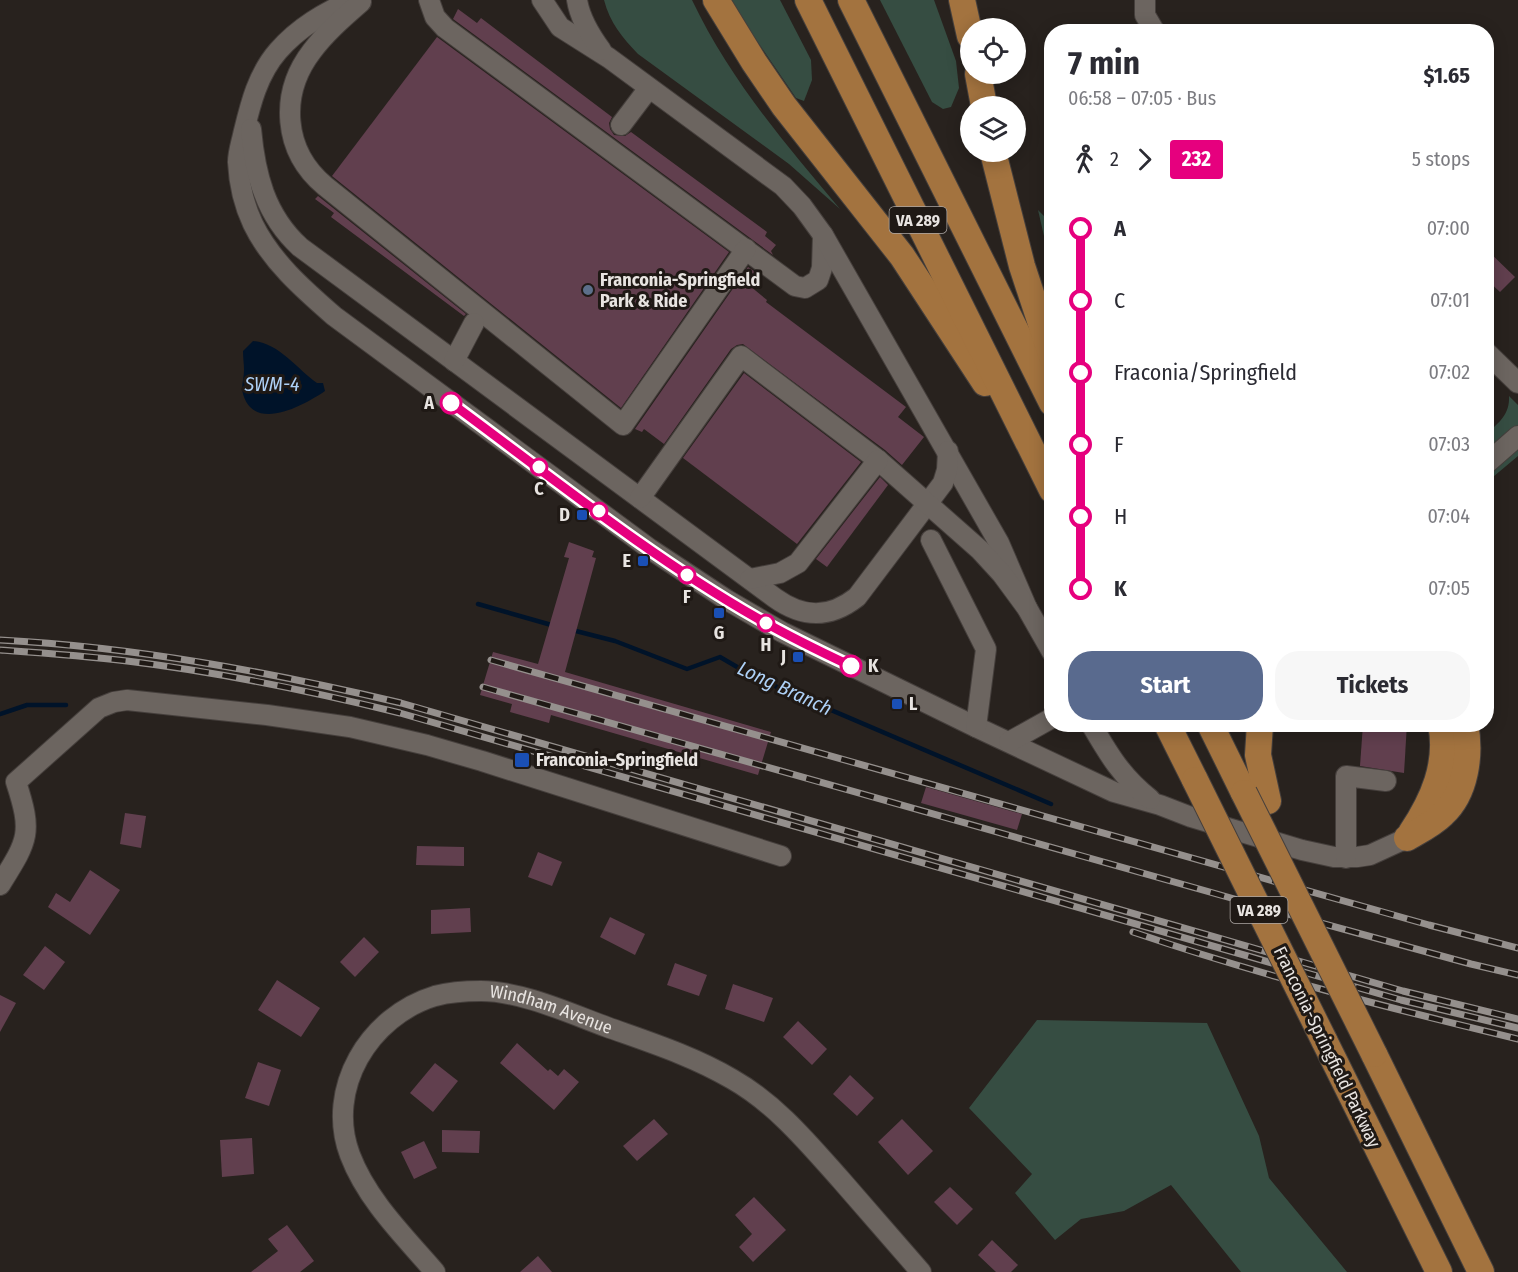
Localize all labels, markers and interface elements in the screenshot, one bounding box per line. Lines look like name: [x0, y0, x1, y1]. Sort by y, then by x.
map controls: [960, 18, 1026, 162]
button: locate: [960, 18, 1026, 84]
text: 7 min: [1068, 43, 1140, 83]
text: $1.65: [1424, 62, 1470, 89]
text: 06:58 – 07:05 · Bus: [1068, 86, 1216, 110]
button: layers: [960, 96, 1026, 162]
icon: walk: [1068, 143, 1101, 176]
icon: forward: [1128, 143, 1161, 176]
text: 232: [1182, 146, 1211, 172]
text: 2: [1110, 147, 1119, 171]
text: 5 stops: [1412, 147, 1470, 171]
road number: VA 289: [890, 207, 946, 233]
text: A: [1114, 215, 1126, 242]
text: 07:00: [1427, 216, 1470, 240]
place label: Franconia-Springfield Park & Ride: [600, 269, 760, 312]
marker: Franconia-Springfield Park & Ride: [581, 283, 595, 297]
text: C: [1114, 287, 1125, 314]
text: 07:01: [1430, 288, 1470, 312]
text: Fraconia/Springfield: [1114, 359, 1297, 386]
text: 07:02: [1429, 360, 1470, 384]
water label: SWM-4: [243, 372, 300, 396]
place label: A: [423, 392, 434, 414]
marker: A: [440, 392, 462, 414]
text: F: [1114, 431, 1124, 458]
text: 07:03: [1428, 432, 1470, 456]
marker: C: [530, 458, 548, 476]
place label: C: [534, 478, 544, 500]
unlabelled marker: [590, 502, 608, 520]
text: H: [1114, 503, 1127, 530]
place label: D: [559, 504, 570, 526]
text: 07:04: [1428, 504, 1470, 528]
marker: D: [575, 508, 589, 522]
place label: E: [622, 550, 631, 572]
marker: E: [636, 554, 650, 568]
marker: F: [678, 566, 696, 584]
text: K: [1114, 575, 1127, 602]
text: 07:05: [1428, 576, 1470, 600]
place label: F: [683, 586, 691, 608]
marker: G: [712, 606, 726, 620]
marker: H: [757, 614, 775, 632]
place label: G: [714, 622, 724, 644]
place label: H: [761, 634, 771, 656]
place label: J: [780, 646, 786, 668]
marker: J: [791, 650, 805, 664]
button: Start: [1068, 651, 1263, 720]
button: Tickets: [1275, 651, 1470, 720]
marker: K: [840, 655, 862, 677]
place label: K: [868, 655, 879, 677]
water label: Long Branch: [734, 656, 836, 720]
place label: L: [909, 693, 918, 715]
marker: L: [890, 697, 904, 711]
place label: Franconia–Springfield: [536, 749, 698, 771]
marker: Franconia–Springfield: [513, 751, 531, 769]
road number: VA 289: [1230, 897, 1288, 923]
street label: Franconia-Springfield Parkway: [1269, 943, 1385, 1151]
street label: Windham Avenue: [489, 980, 615, 1039]

